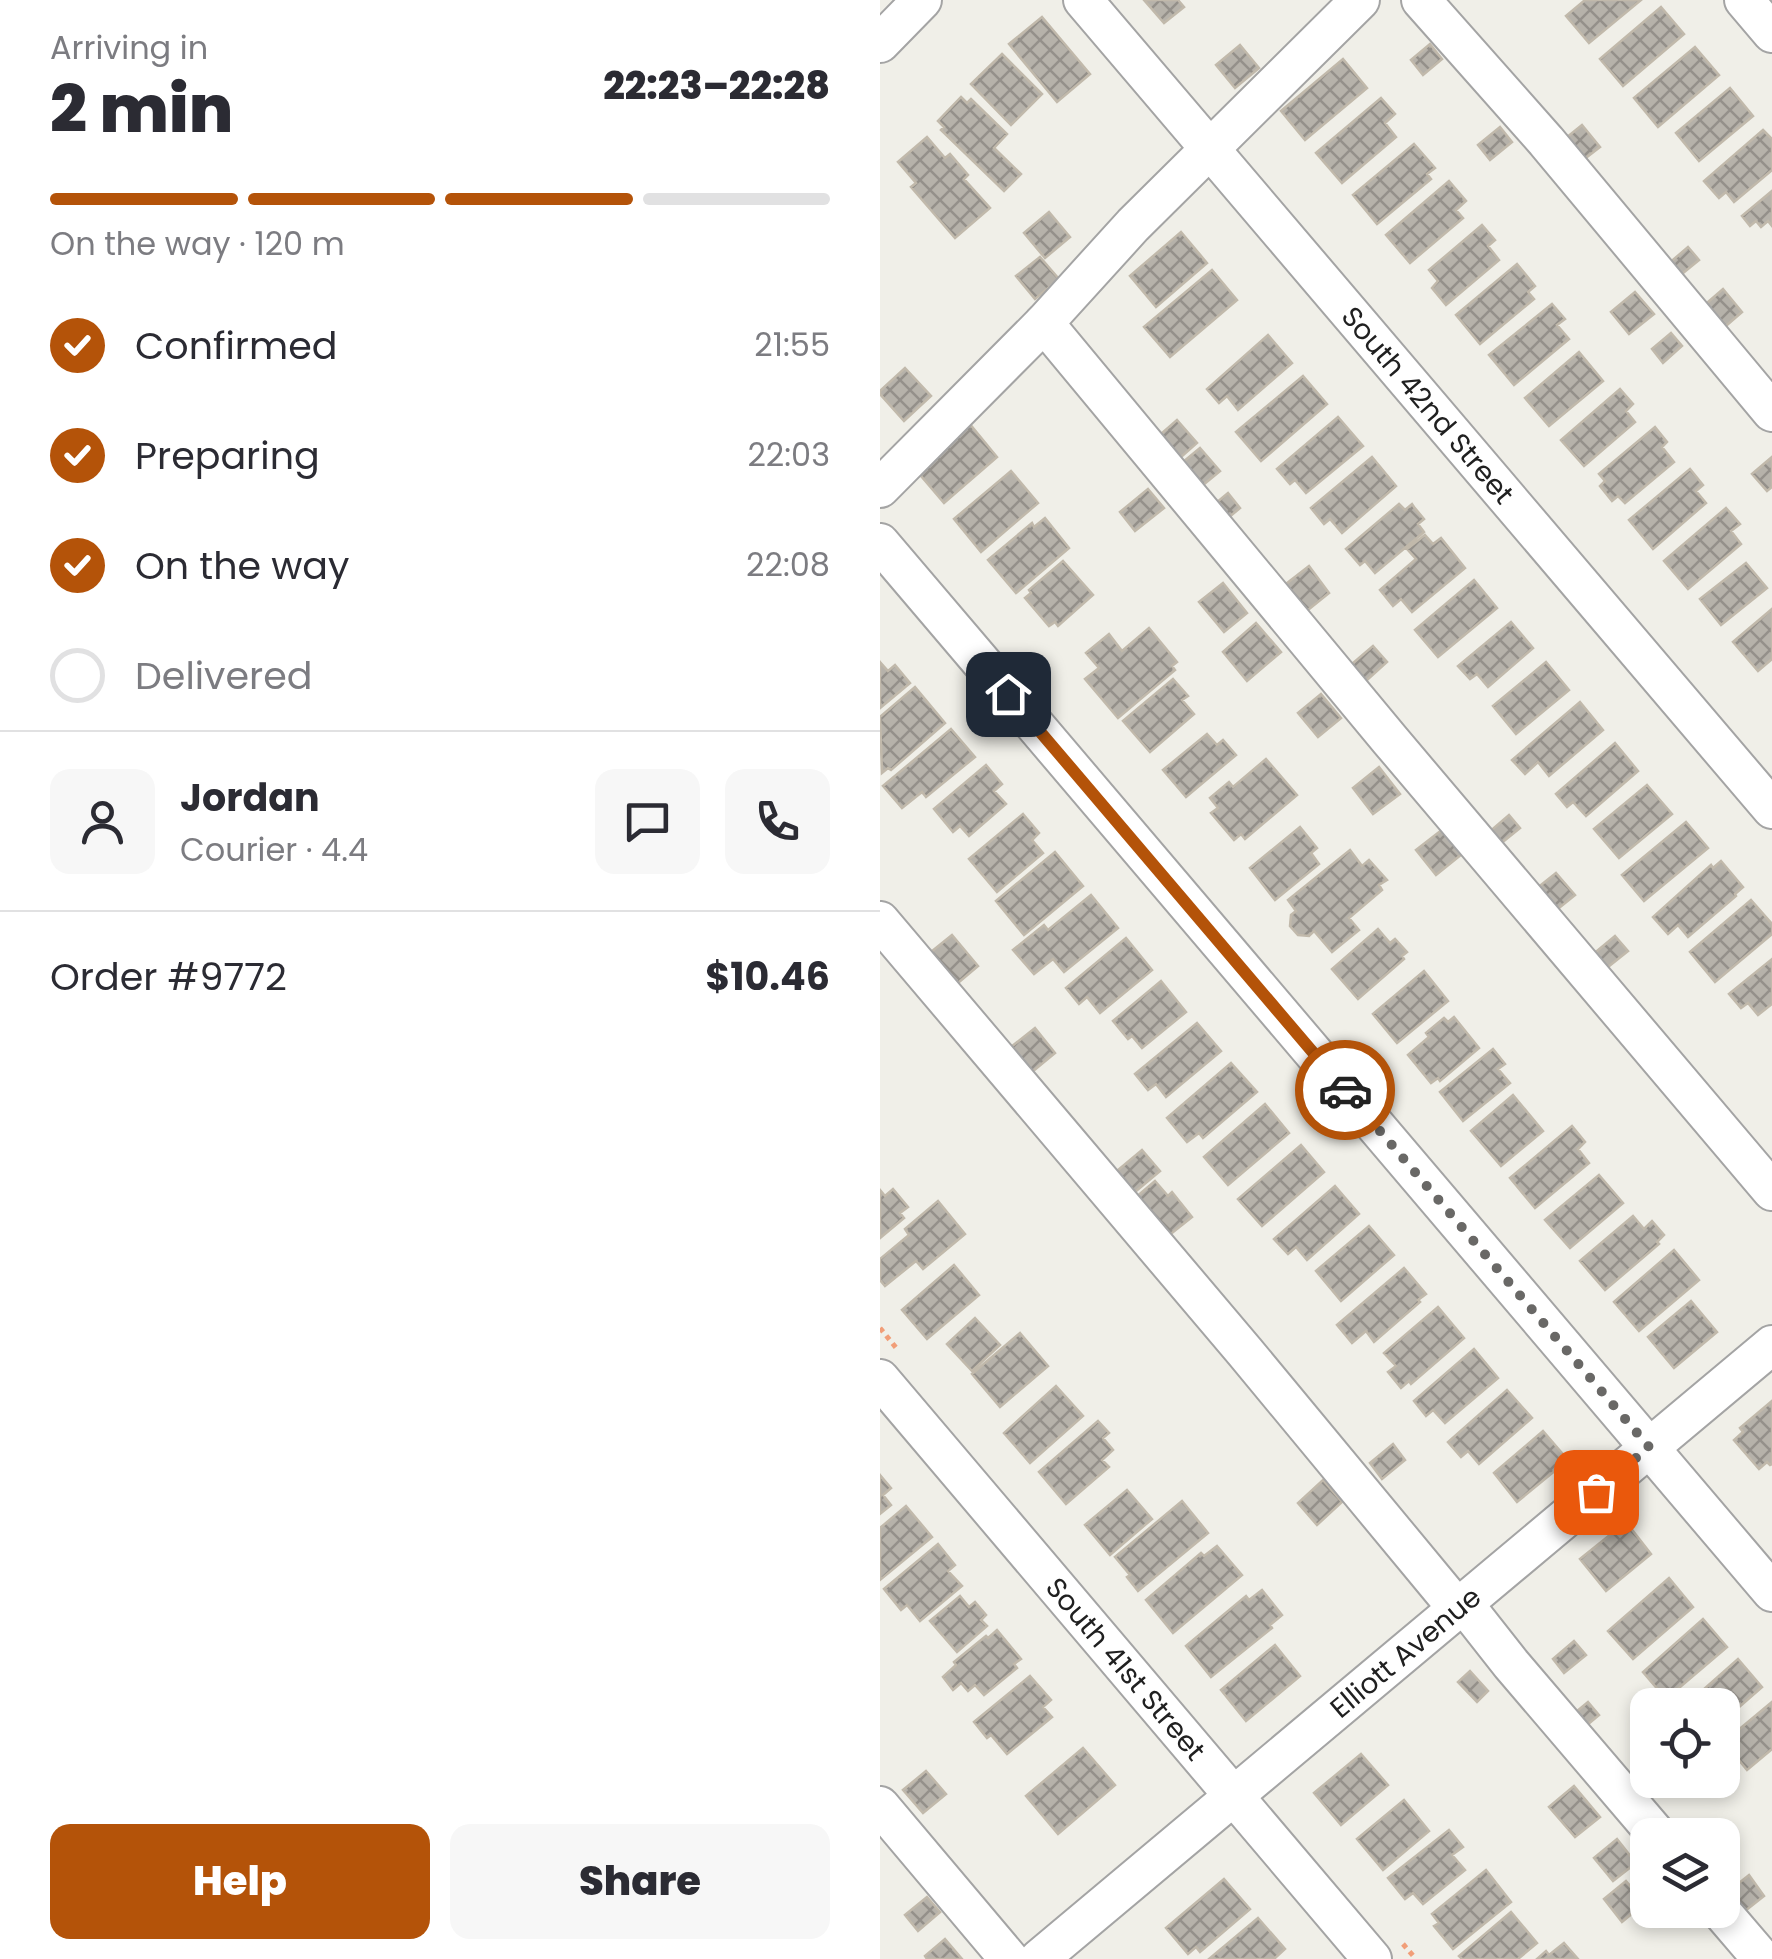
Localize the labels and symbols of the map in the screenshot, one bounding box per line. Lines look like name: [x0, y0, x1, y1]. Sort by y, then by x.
street label: South 42nd Street: [1333, 298, 1523, 512]
pin: [966, 652, 1051, 737]
courier: [1295, 1040, 1395, 1140]
pin: [1554, 1450, 1639, 1535]
street label: South 41st Street: [1037, 1569, 1215, 1769]
street label: Elliott Avenue: [1322, 1577, 1489, 1727]

